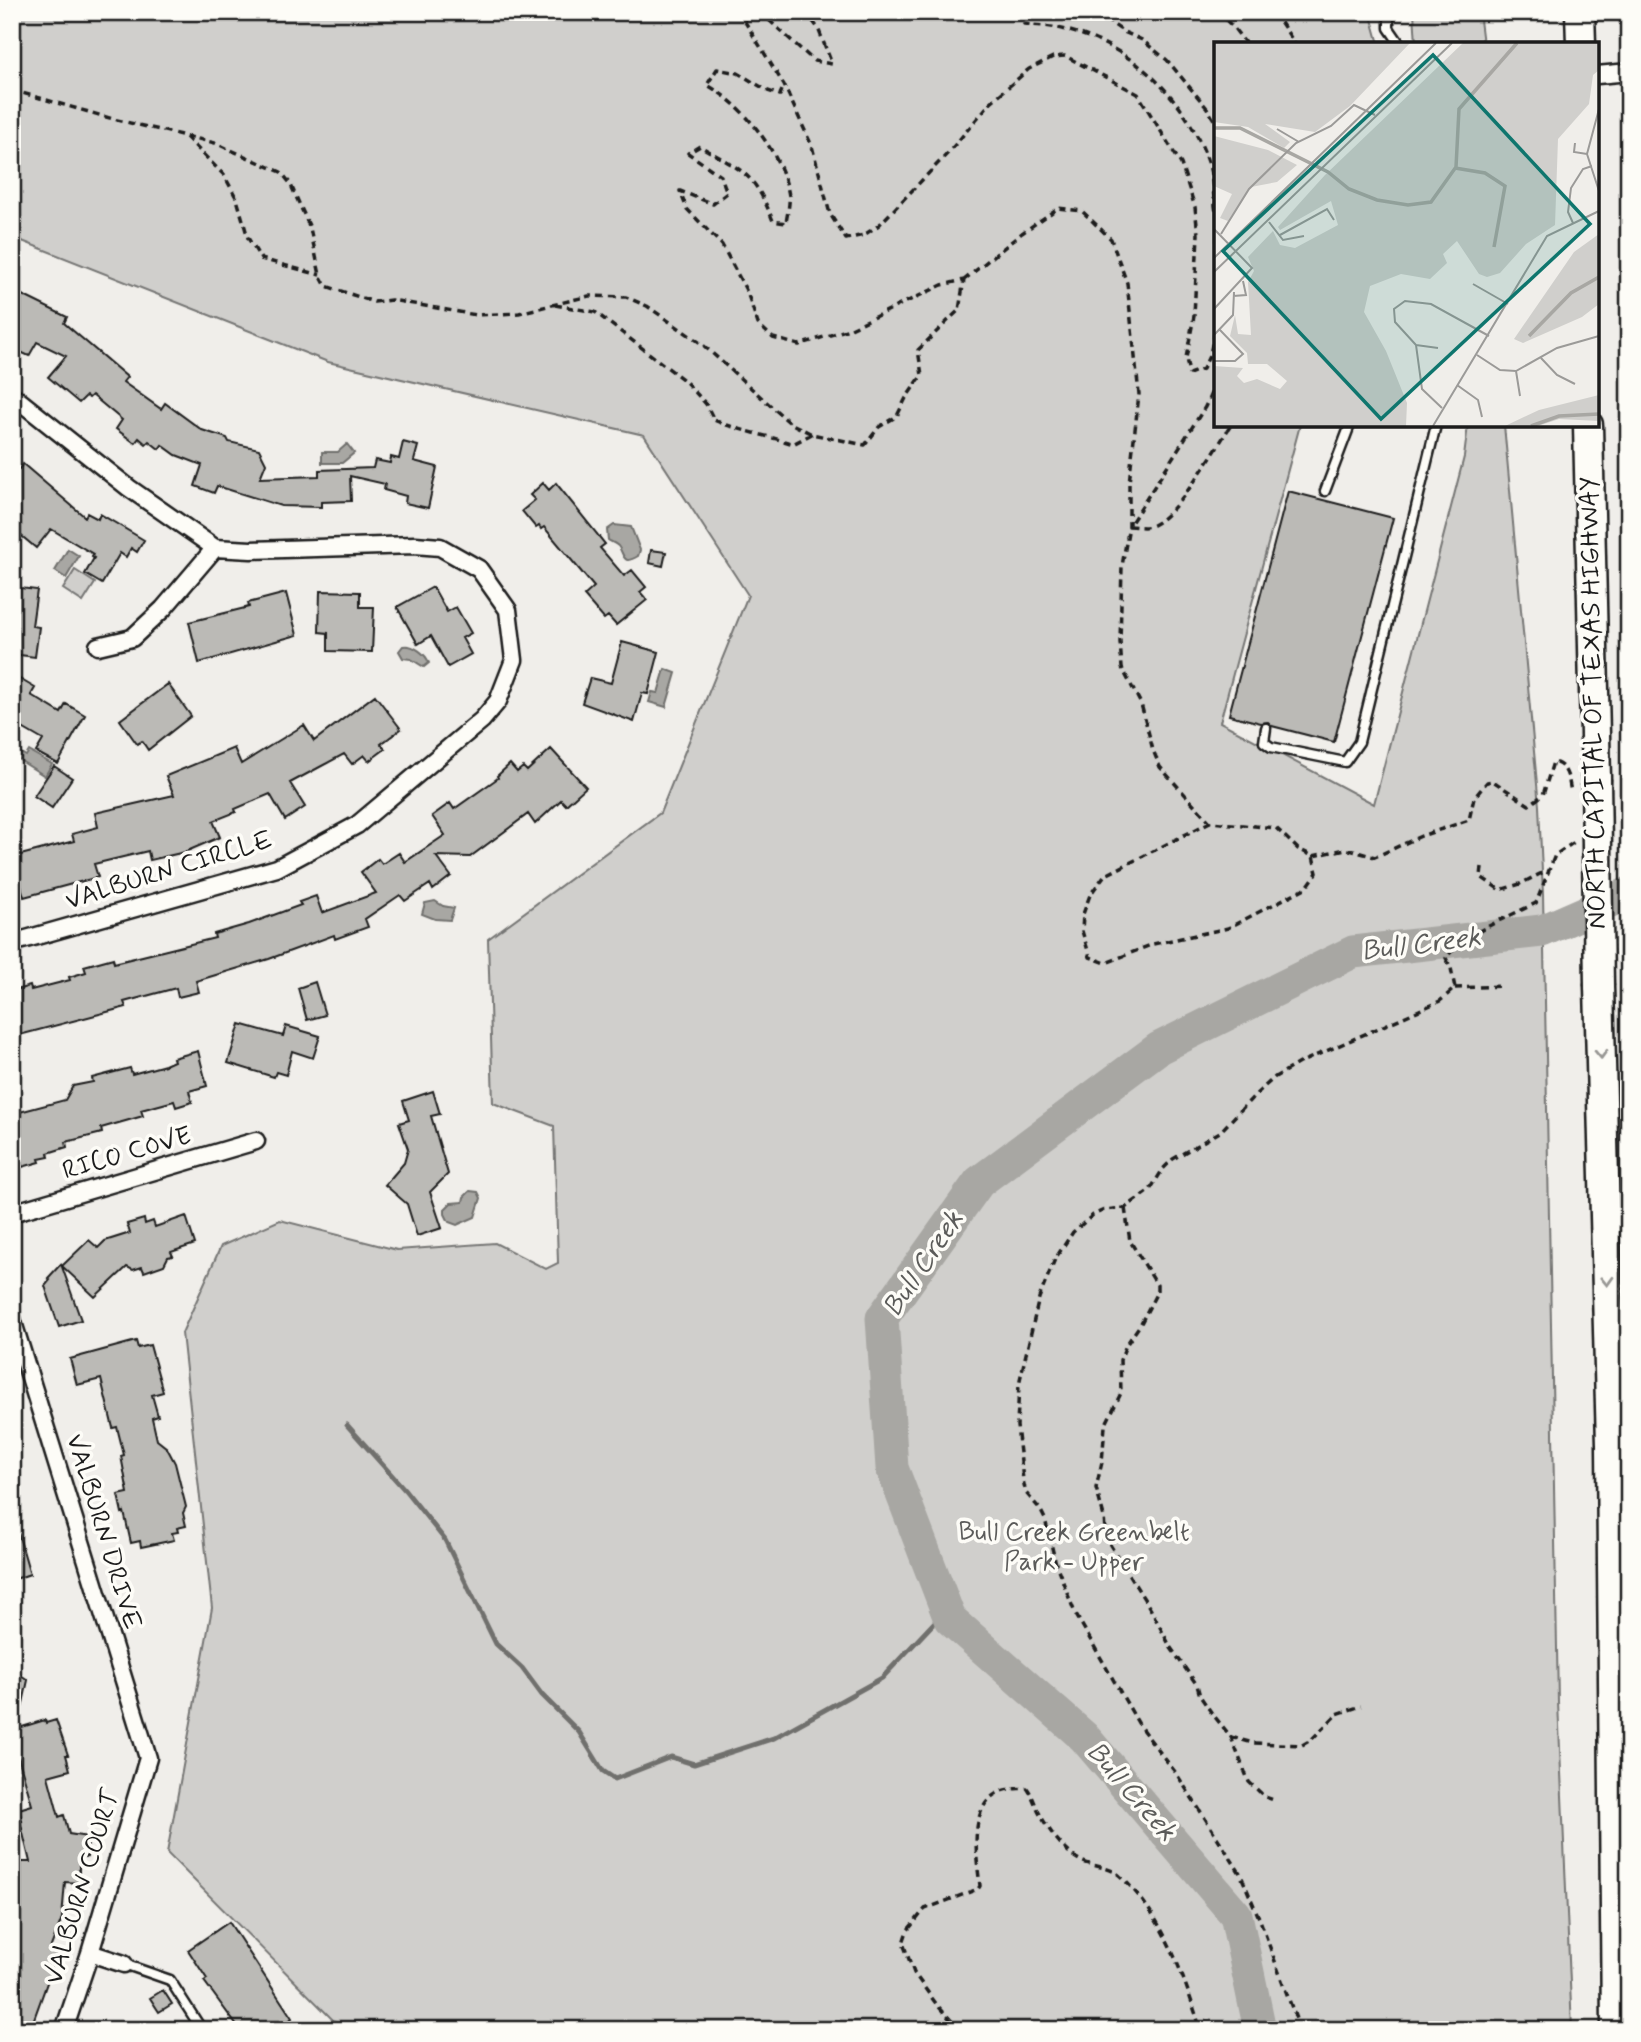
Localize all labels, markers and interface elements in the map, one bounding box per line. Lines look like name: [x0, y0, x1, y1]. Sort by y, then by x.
inset map: [1214, 42, 1599, 427]
street label: NORTH CAPITAL OF TEXAS HIGHWAY: [1573, 477, 1615, 929]
street label: VALBURN CIRCLE: [61, 823, 277, 919]
water label: Bull Creek: [1359, 919, 1483, 971]
one-way arrow: [1593, 1049, 1609, 1059]
street label: RICO COVE: [59, 1119, 195, 1189]
water label: Bull Creek: [875, 1204, 973, 1324]
one-way arrow: [1599, 1276, 1615, 1287]
street label: VALBURN DRIVE: [57, 1430, 149, 1634]
park label: Bull Creek Greenbelt Park - Upper: [958, 1516, 1190, 1580]
water label: Bull Creek: [1078, 1734, 1185, 1850]
street label: VALBURN COURT: [37, 1784, 129, 1989]

